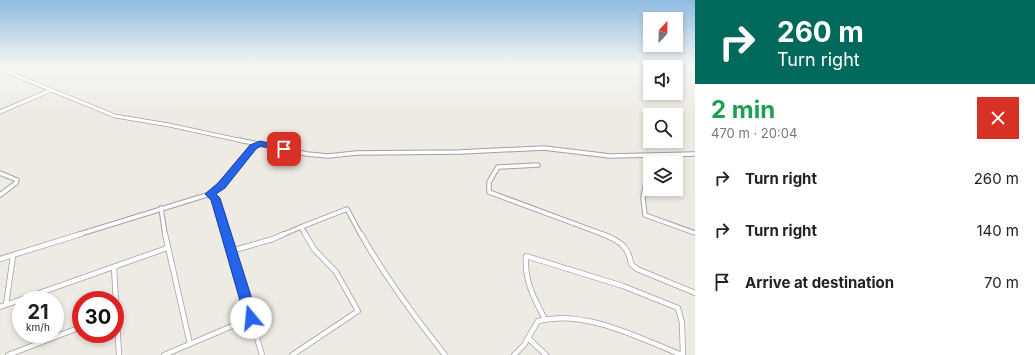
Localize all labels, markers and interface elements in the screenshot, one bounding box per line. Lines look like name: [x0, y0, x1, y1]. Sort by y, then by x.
north arrow: [643, 12, 683, 52]
map controls: [643, 12, 683, 196]
text: 260 m: [777, 15, 864, 49]
icon: right: [711, 16, 763, 68]
text: Turn right: [777, 49, 860, 70]
button: sound: [643, 60, 683, 100]
text: 2 min: [711, 95, 775, 124]
button: close: [977, 97, 1019, 139]
button: search: [643, 108, 683, 148]
text: 470 m · 20:04: [711, 125, 797, 141]
pin: [267, 132, 301, 166]
icon: arrive: [273, 138, 295, 160]
button: layers: [643, 156, 683, 196]
icon: right: [711, 167, 733, 189]
text: Turn right: [745, 169, 817, 188]
text: 260 m: [974, 169, 1019, 188]
icon: right: [711, 219, 733, 241]
text: Turn right: [745, 221, 817, 240]
text: 140 m: [976, 221, 1019, 240]
icon: arrive: [711, 271, 733, 293]
text: Arrive at destination: [745, 273, 894, 292]
text: 70 m: [984, 273, 1019, 292]
speed limit sign: 30: [72, 291, 124, 343]
position arrow: [230, 297, 272, 339]
text: 21: [27, 300, 49, 324]
text: km/h: [26, 321, 50, 333]

